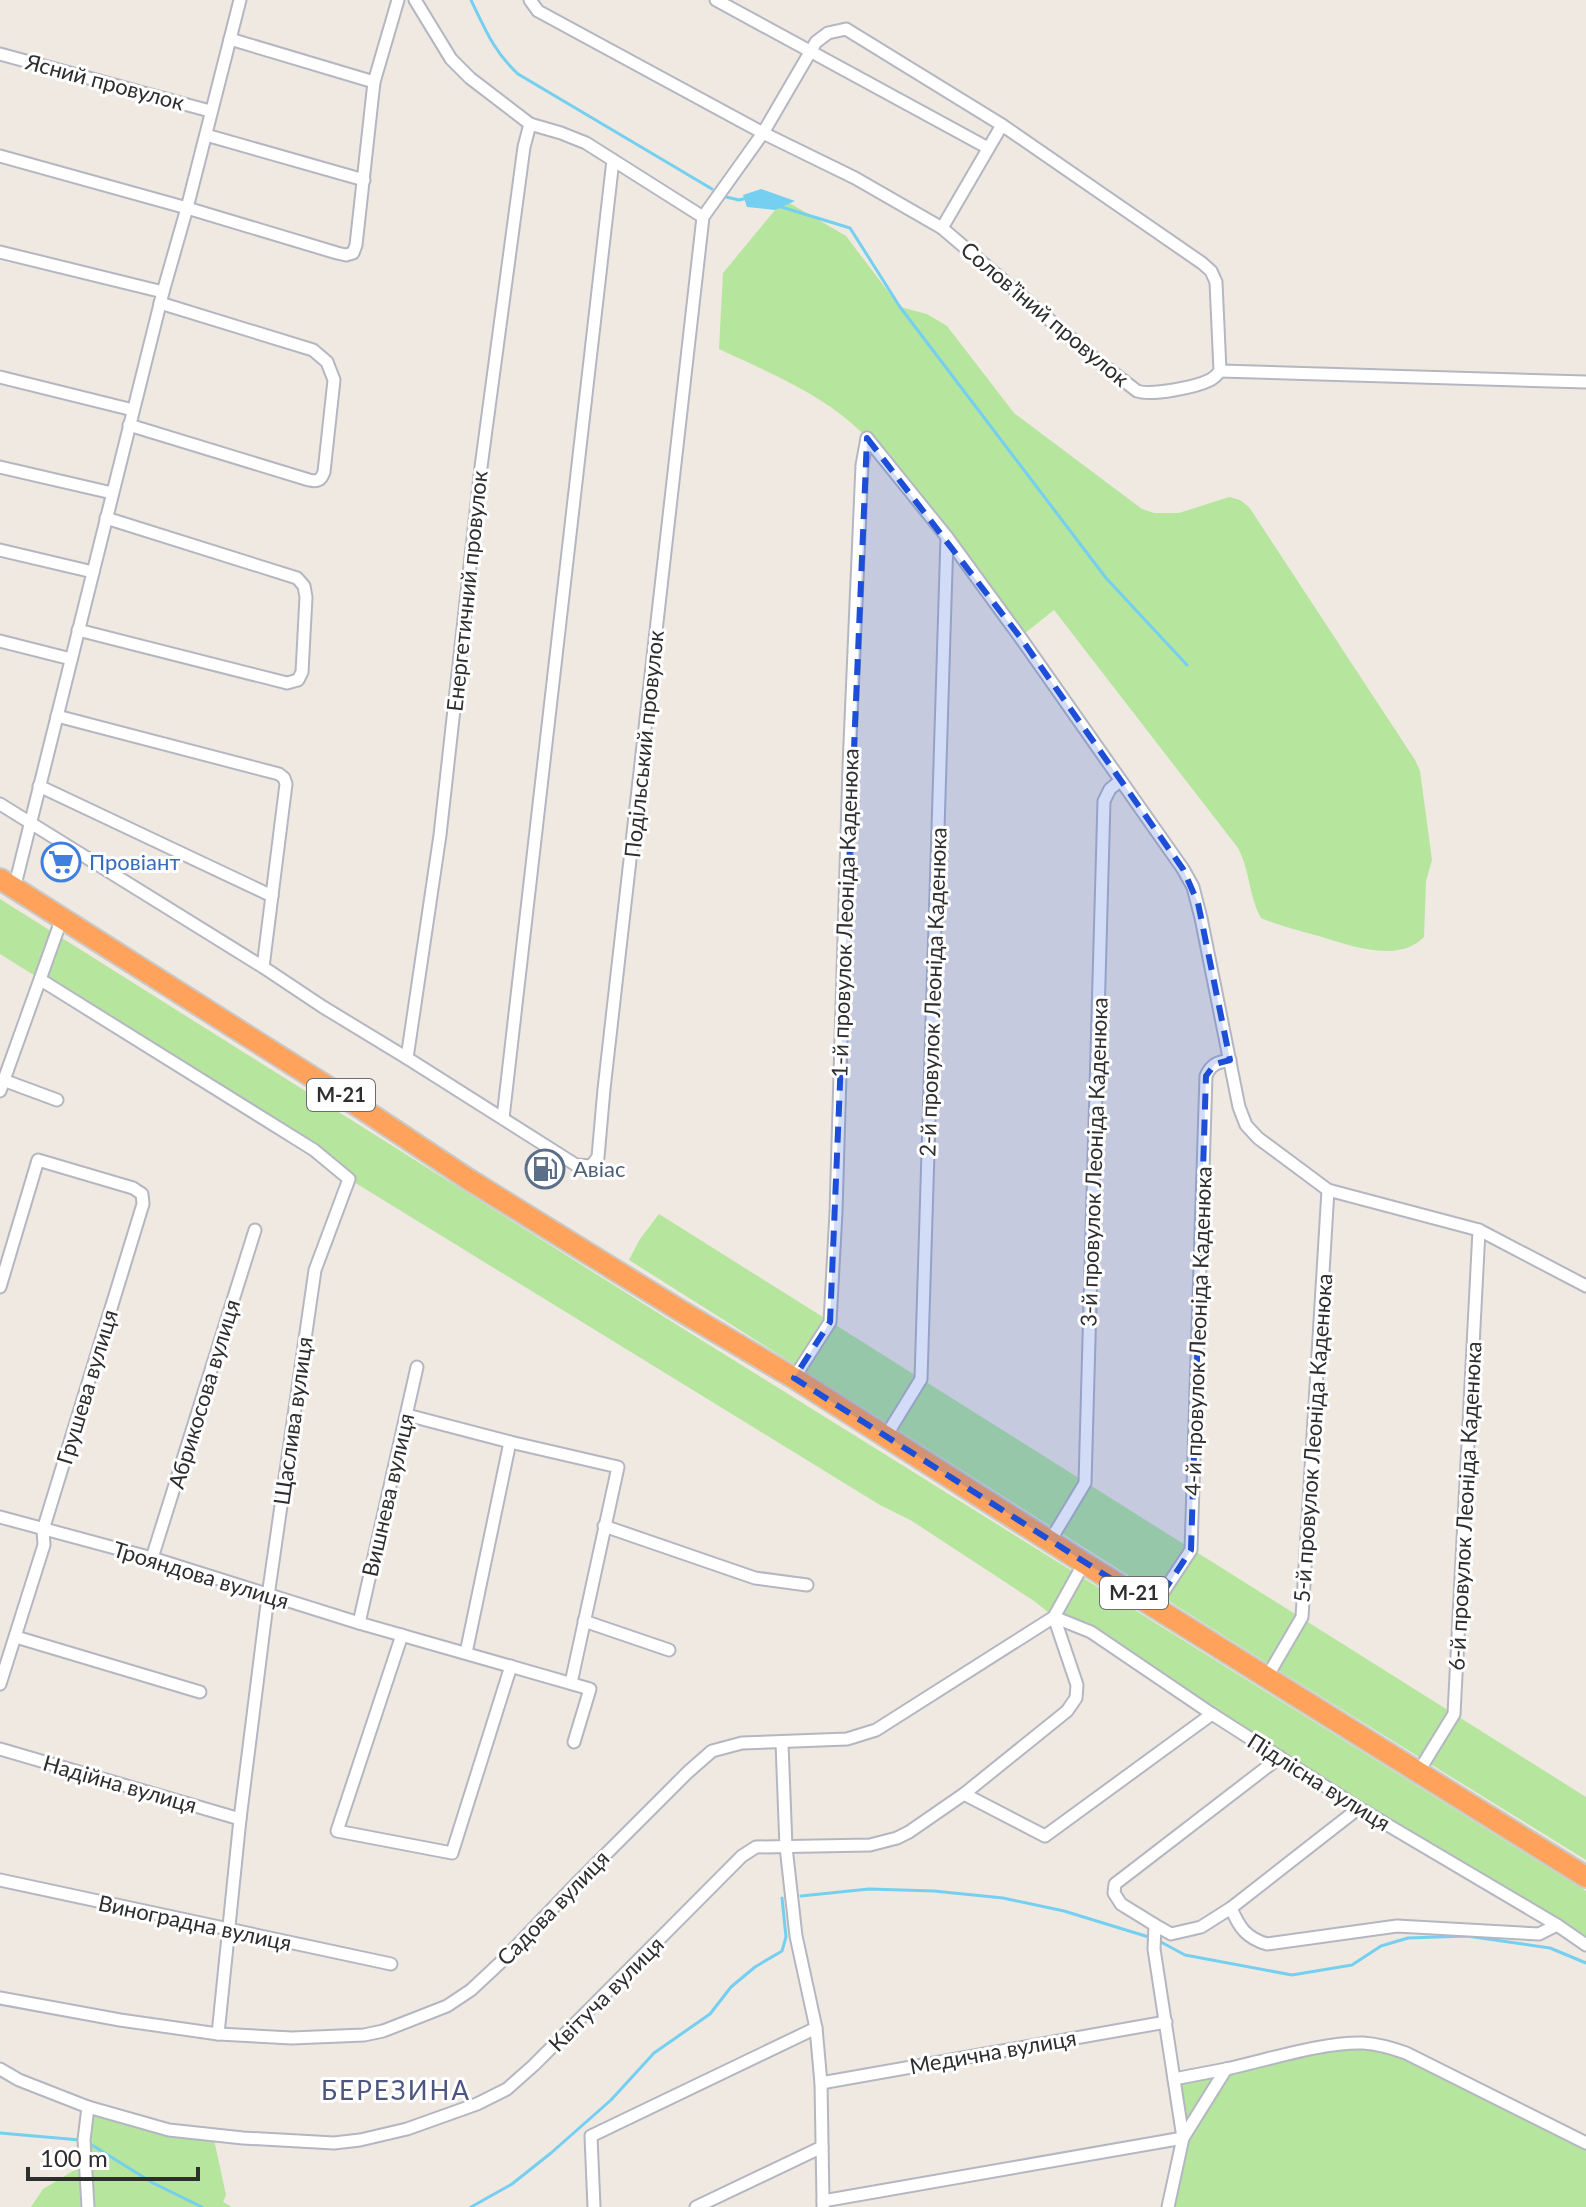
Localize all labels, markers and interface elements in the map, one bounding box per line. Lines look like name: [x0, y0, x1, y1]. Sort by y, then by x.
street label: Ясний провулок: [22, 47, 188, 116]
street label: Соловʼїний провулок: [956, 235, 1135, 392]
street label: Енергетичний провулок: [440, 469, 493, 713]
street label: Подільський провулок: [618, 628, 669, 859]
street label: 1-й провулок Леоніда Каденюка: [825, 748, 864, 1078]
street label: 2-й провулок Леоніда Каденюка: [913, 827, 952, 1157]
supermarket icon: Провіант: [40, 841, 82, 883]
place label: Провіант: [89, 848, 180, 875]
street label: 3-й провулок Леоніда Каденюка: [1074, 997, 1113, 1327]
road number: М-21: [307, 1079, 375, 1111]
fuel station icon: Авіас: [524, 1148, 566, 1190]
place label: Авіас: [573, 1155, 625, 1182]
street label: 4-й провулок Леоніда Каденюка: [1178, 1166, 1217, 1496]
street label: 5-й провулок Леоніда Каденюка: [1288, 1273, 1337, 1603]
street label: Абрикосова вулиця: [162, 1296, 245, 1492]
street label: Грушева вулиця: [50, 1306, 123, 1468]
street label: Щаслива вулиця: [267, 1335, 318, 1507]
street label: 6-й провулок Леоніда Каденюка: [1442, 1341, 1487, 1671]
street label: Вишнева вулиця: [356, 1411, 419, 1579]
street label: Трояндова вулиця: [110, 1535, 292, 1614]
road number: М-21: [1100, 1577, 1168, 1609]
street label: Підлісна вулиця: [1243, 1727, 1396, 1836]
street label: Надійна вулиця: [40, 1749, 200, 1818]
street label: Садова вулиця: [491, 1844, 614, 1971]
street label: Виноградна вулиця: [96, 1889, 294, 1956]
street label: Квітуча вулиця: [542, 1930, 669, 2057]
street label: Медична вулиця: [907, 2024, 1078, 2079]
district label: БЕРЕЗИНА: [321, 2074, 471, 2106]
scale bar: [28, 2131, 198, 2181]
text: 100 m: [40, 2143, 108, 2172]

